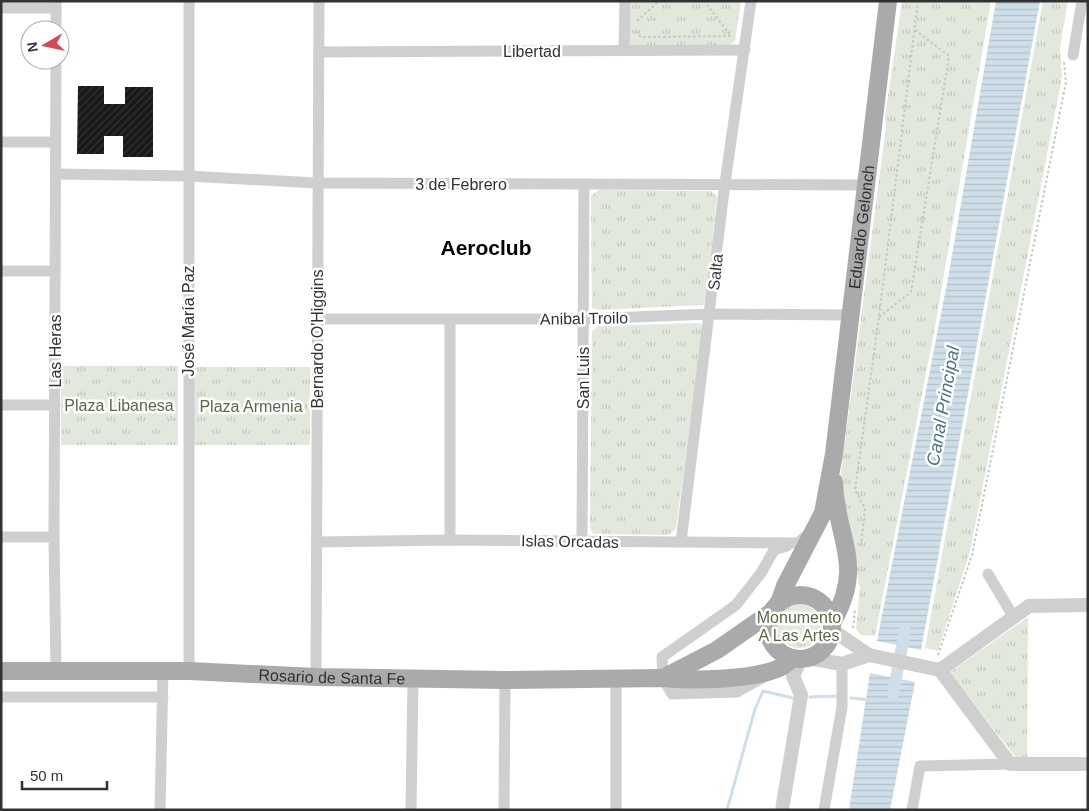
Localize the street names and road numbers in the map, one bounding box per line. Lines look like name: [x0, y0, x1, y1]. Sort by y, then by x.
street label: Libertad: [503, 43, 561, 60]
street label: Eduardo Gelonch: [846, 164, 877, 290]
street label: 3 de Febrero: [415, 176, 507, 193]
street label: Salta: [705, 253, 726, 291]
street label: José María Paz: [180, 265, 197, 377]
street label: Bernardo O'Higgins: [309, 269, 326, 409]
street label: Anibal Troilo: [540, 309, 628, 328]
street label: Las Heras: [47, 315, 64, 387]
street label: San Luis: [575, 347, 592, 409]
street label: Islas Orcadas: [521, 532, 619, 551]
street label: Rosario de Santa Fe: [258, 666, 406, 687]

